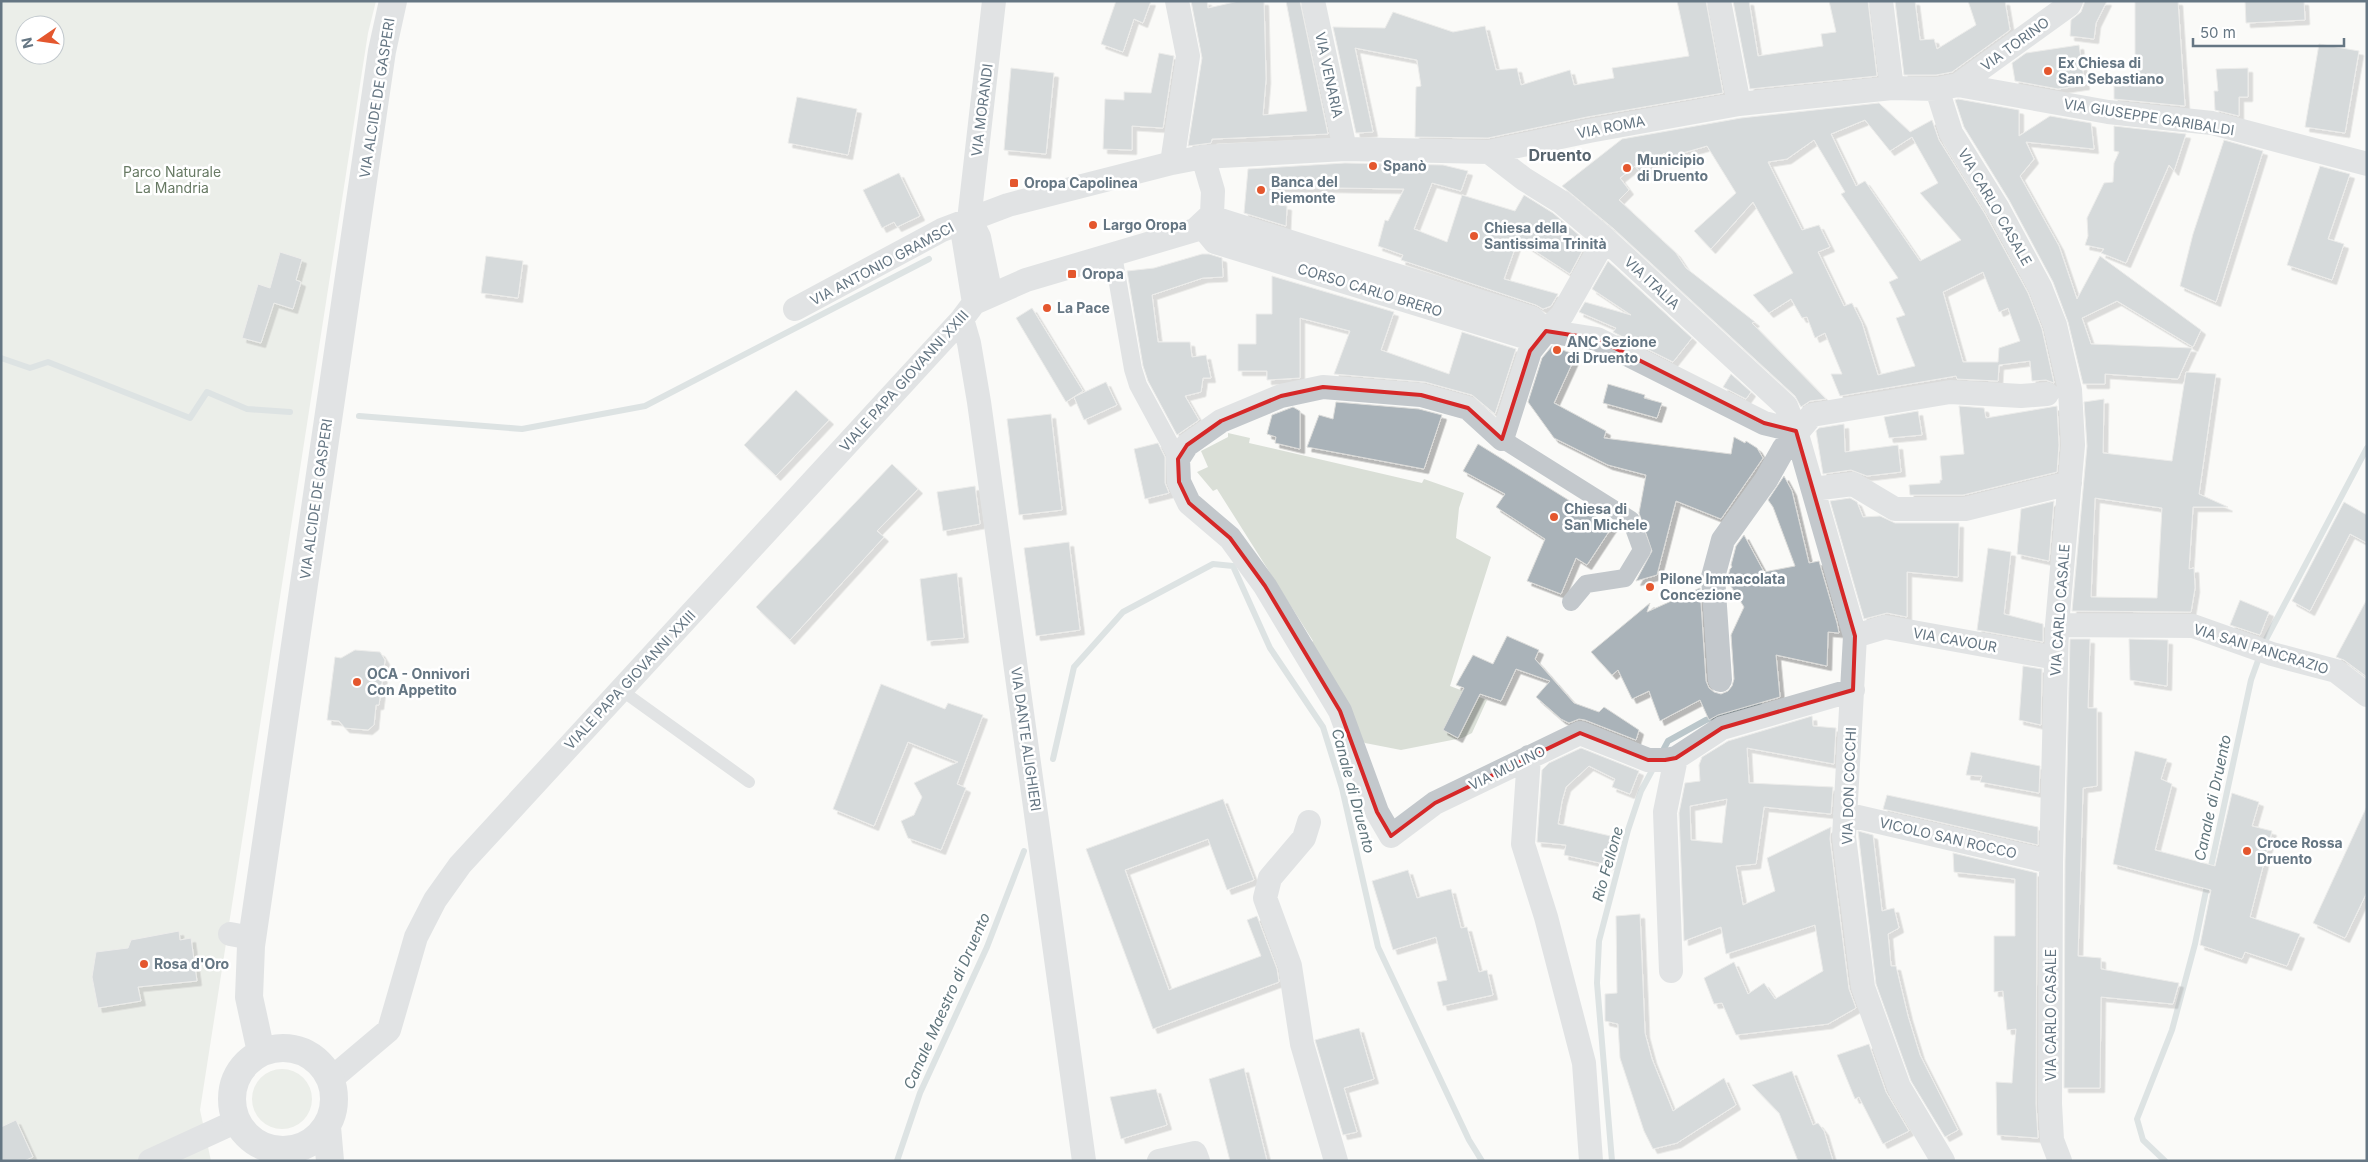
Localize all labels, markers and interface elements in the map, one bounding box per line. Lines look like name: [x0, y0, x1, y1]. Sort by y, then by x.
street label: VIA TORINO: [1977, 13, 2052, 74]
north arrow: [15, 15, 65, 65]
scale bar: [2193, 15, 2344, 47]
street label: VIA ALCIDE DE GASPERI: [355, 17, 398, 179]
text: 50 m: [2200, 23, 2236, 42]
street label: VIA VENARIA: [1312, 30, 1347, 120]
text: N: [17, 36, 36, 50]
place label: Ex Chiesa di San Sebastiano: [2058, 54, 2165, 87]
street label: VIA MORANDI: [967, 63, 996, 157]
marker: Ex Chiesa di San Sebastiano: [2042, 65, 2054, 77]
street label: VIA GIUSEPPE GARIBALDI: [2063, 95, 2236, 138]
street label: VIA ROMA: [1575, 112, 1647, 141]
district label: Druento: [1528, 145, 1592, 165]
street label: VIA CARLO CASALE: [1955, 145, 2036, 268]
place label: Municipio di Druento: [1637, 151, 1709, 184]
place label: Spanò: [1383, 157, 1427, 174]
marker: Spanò: [1367, 160, 1379, 172]
marker: Municipio di Druento: [1621, 162, 1633, 174]
park label: Parco Naturale La Mandria: [123, 163, 221, 196]
place label: Banca del Piemonte: [1271, 173, 1338, 206]
place label: Oropa Capolinea: [1024, 174, 1138, 191]
marker: Oropa Capolinea: [1008, 177, 1020, 189]
marker: Banca del Piemonte: [1255, 184, 1267, 196]
place label: Largo Oropa: [1103, 216, 1187, 233]
street label: VIA ANTONIO GRAMSCI: [807, 218, 956, 309]
marker: Largo Oropa: [1087, 219, 1099, 231]
place label: Chiesa della Santissima Trinità: [1484, 219, 1607, 252]
marker: Chiesa della Santissima Trinità: [1468, 230, 1480, 242]
street label: VIA ITALIA: [1621, 253, 1684, 313]
street label: CORSO CARLO BRERO: [1296, 259, 1445, 320]
place label: Oropa: [1082, 265, 1124, 282]
marker: Oropa: [1066, 268, 1078, 280]
place label: La Pace: [1057, 299, 1110, 316]
marker: La Pace: [1041, 302, 1053, 314]
street label: VIALE PAPA GIOVANNI XXIII: [836, 306, 972, 455]
place label: ANC Sezione di Druento: [1567, 333, 1656, 366]
marker: ANC Sezione di Druento: [1551, 344, 1563, 356]
street label: VIA ALCIDE DE GASPERI: [296, 418, 335, 580]
place label: Chiesa di San Michele: [1564, 500, 1648, 533]
marker: Chiesa di San Michele: [1548, 511, 1560, 523]
street label: VIA CARLO CASALE: [2046, 543, 2073, 677]
place label: Pilone Immacolata Concezione: [1660, 570, 1785, 603]
marker: Pilone Immacolata Concezione: [1644, 581, 1656, 593]
street label: VIALE PAPA GIOVANNI XXIII: [561, 606, 699, 753]
street label: VIA SAN PANCRAZIO: [2192, 620, 2331, 677]
street label: VIA CAVOUR: [1912, 624, 1998, 655]
place label: OCA - Onnivori Con Appetito: [367, 665, 470, 698]
street label: VIA DANTE ALIGHIERI: [1008, 666, 1045, 812]
marker: OCA - Onnivori Con Appetito: [351, 676, 363, 688]
water label: Canale di Druento: [1328, 726, 1379, 855]
street label: VIA DON COCCHI: [1838, 727, 1859, 845]
water label: Canale di Druento: [2190, 733, 2235, 863]
street label: VIA MULINO: [1466, 742, 1548, 793]
street label: VICOLO SAN ROCCO: [1878, 813, 2018, 862]
water label: Rio Fellone: [1588, 824, 1627, 904]
place label: Croce Rossa Druento: [2257, 834, 2343, 867]
marker: Croce Rossa Druento: [2241, 845, 2253, 857]
water label: Canale Maestro di Druento: [899, 910, 994, 1092]
street label: VIA CARLO CASALE: [2042, 949, 2059, 1081]
place label: Rosa d'Oro: [154, 955, 230, 972]
marker: Rosa d'Oro: [138, 958, 150, 970]

